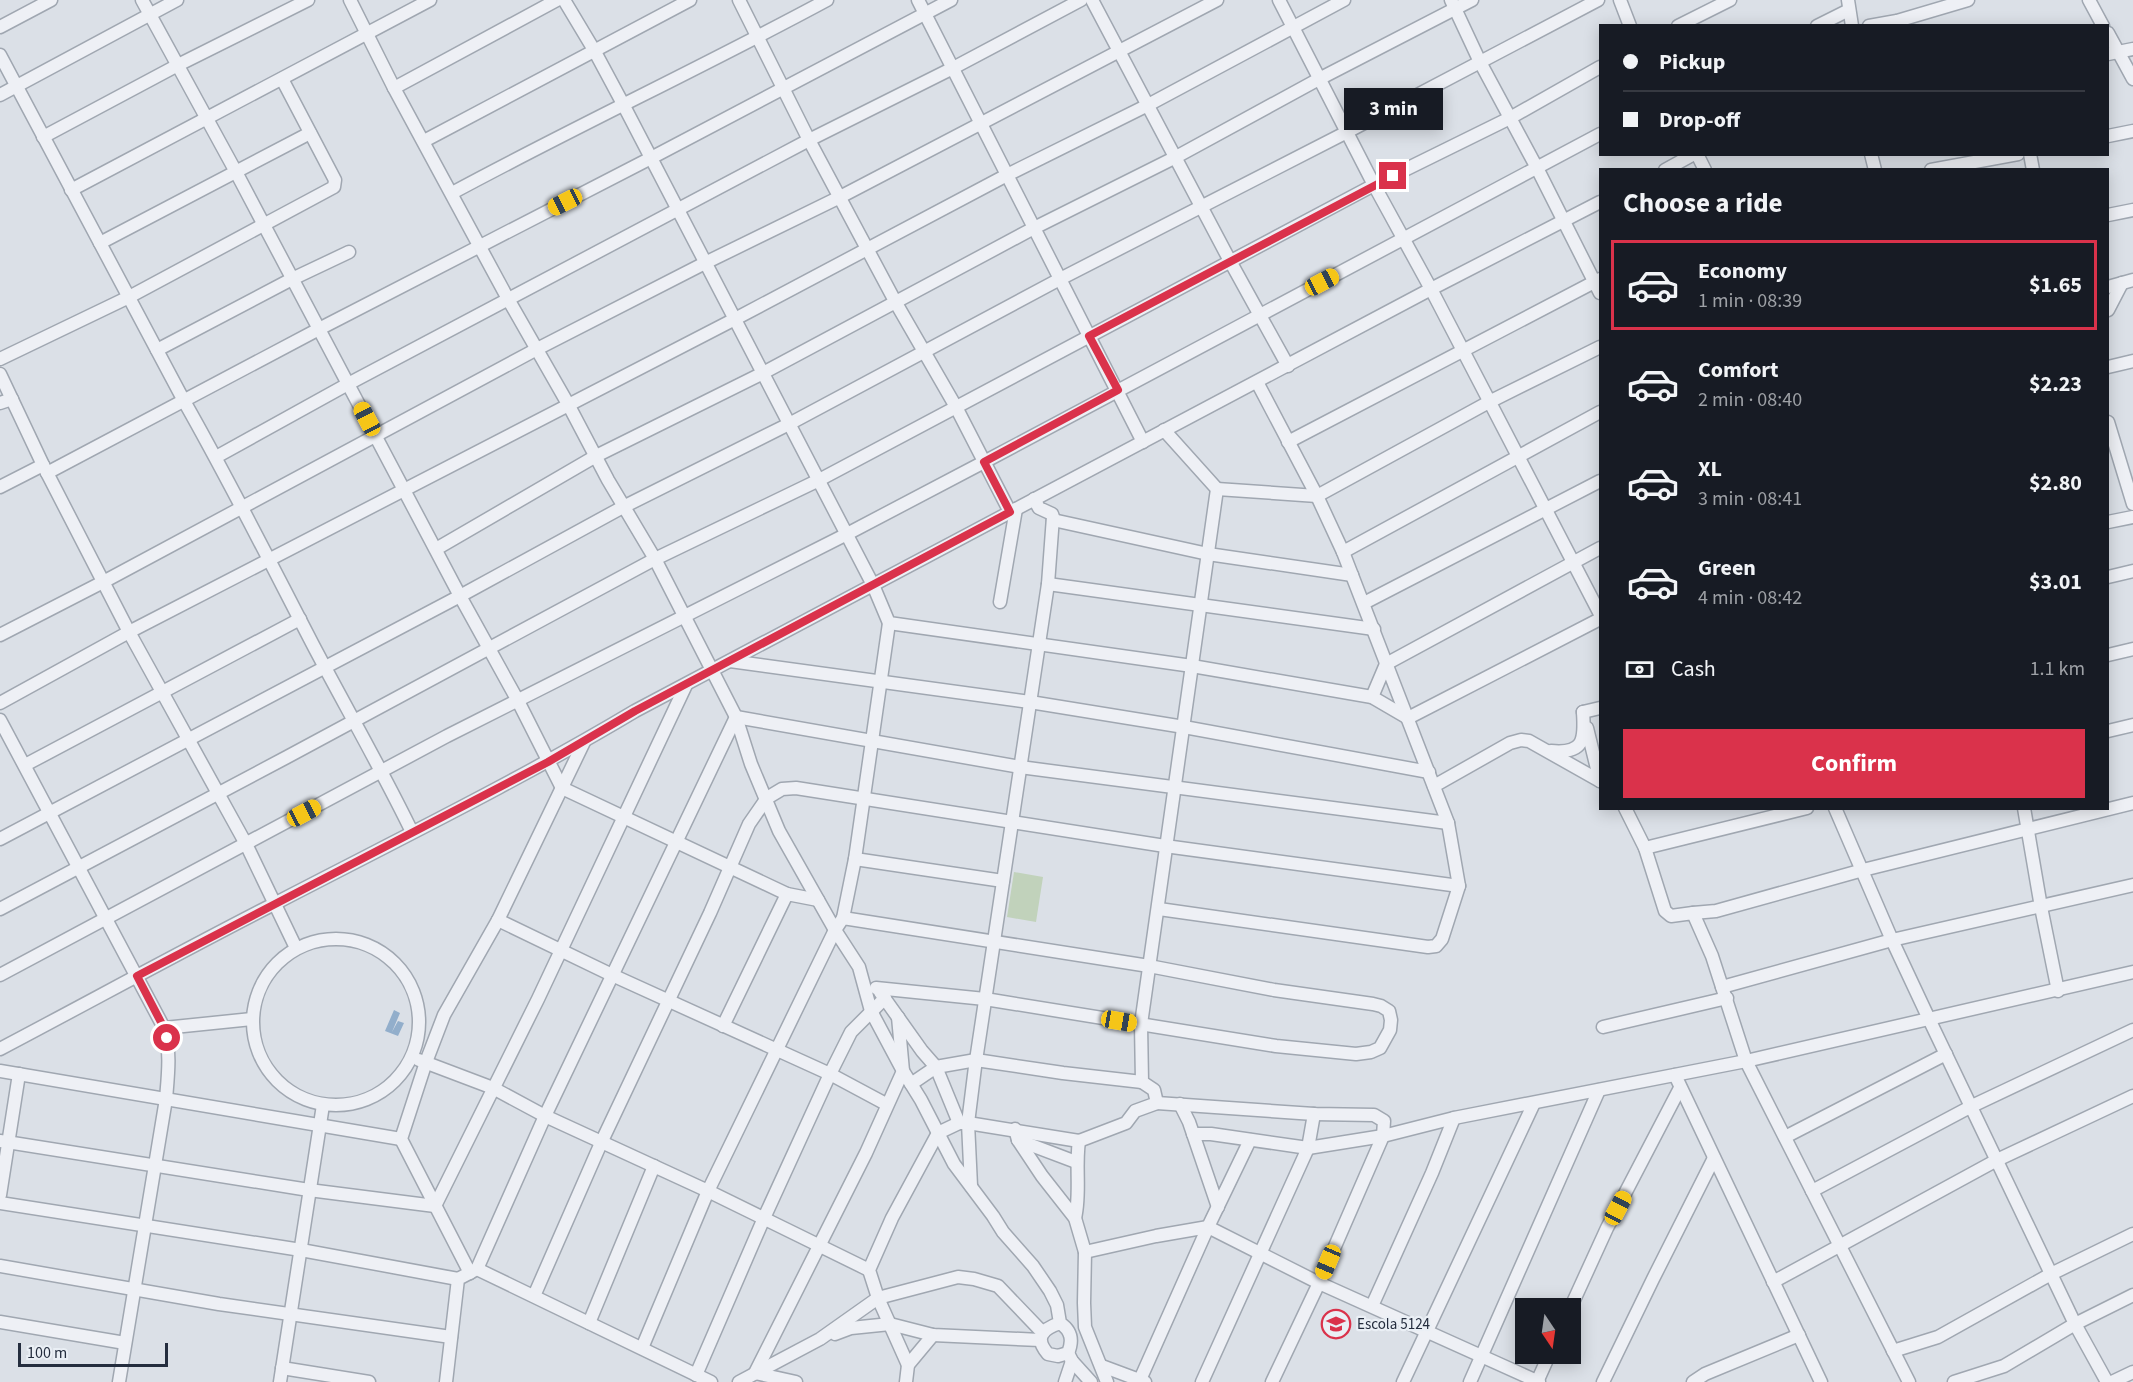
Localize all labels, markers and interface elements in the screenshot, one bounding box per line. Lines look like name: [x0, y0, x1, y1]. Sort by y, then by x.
text: Pickup: [1659, 46, 1725, 78]
callout: 3 min: [1344, 89, 1442, 131]
text: 3 min: [1369, 95, 1418, 123]
text: Drop-off: [1659, 104, 1740, 136]
route end: [1379, 162, 1406, 189]
text: Choose a ride: [1623, 184, 1783, 223]
car: [545, 186, 585, 218]
text: Economy: [1698, 255, 1787, 287]
icon: car: [1626, 258, 1680, 312]
car: [1302, 266, 1342, 298]
text: $1.65: [2029, 269, 2082, 301]
text: 1 min · 08:39: [1698, 287, 1802, 315]
text: Comfort: [1698, 354, 1779, 386]
icon: car: [1626, 357, 1680, 411]
text: $2.23: [2029, 368, 2082, 400]
text: 2 min · 08:40: [1698, 386, 1802, 414]
car: [351, 399, 383, 439]
text: XL: [1698, 453, 1722, 485]
icon: car: [1626, 456, 1680, 510]
text: $2.80: [2029, 467, 2082, 499]
text: 3 min · 08:41: [1698, 485, 1802, 513]
text: Green: [1698, 552, 1756, 584]
icon: car: [1626, 555, 1680, 609]
text: $3.01: [2029, 566, 2082, 598]
text: 4 min · 08:42: [1698, 584, 1802, 612]
icon: cash: [1623, 653, 1656, 686]
text: Cash: [1671, 653, 1716, 685]
text: 1.1 km: [2030, 655, 2085, 683]
button: Confirm: [1623, 729, 2085, 798]
car: [284, 797, 324, 829]
car: [1100, 1009, 1138, 1033]
route start: [153, 1024, 180, 1051]
car: [1602, 1188, 1634, 1228]
car: [1313, 1242, 1343, 1282]
north arrow: [1515, 1298, 1581, 1364]
map controls: [1515, 1298, 1581, 1364]
school or university icon: Escola 5124: [1320, 1308, 1352, 1340]
place label: Escola 5124: [1357, 1314, 1431, 1335]
scale bar: [18, 1340, 168, 1368]
text: 100 m: [27, 1342, 67, 1364]

